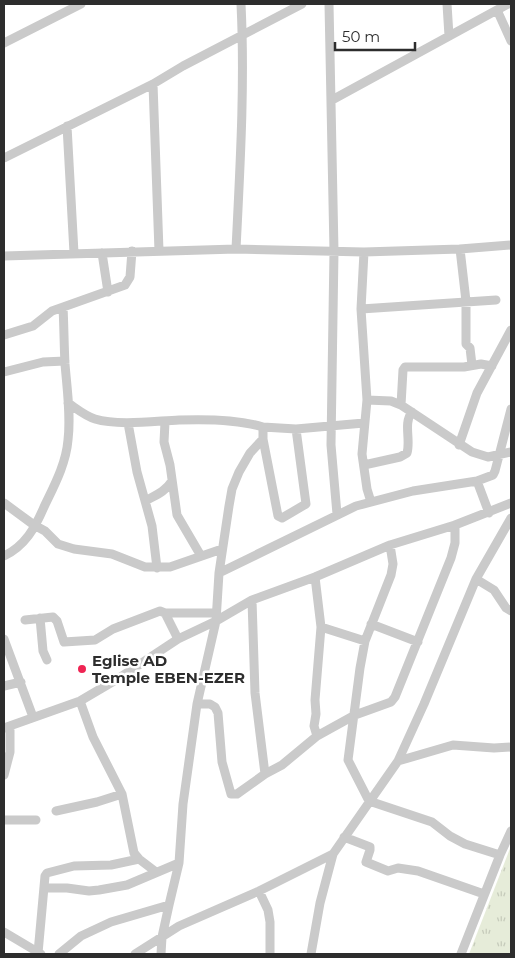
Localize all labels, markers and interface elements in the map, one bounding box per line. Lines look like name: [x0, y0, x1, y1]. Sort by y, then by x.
scale bar: [335, 20, 415, 52]
text: 50 m: [342, 27, 380, 46]
place label: Eglise AD Temple EBEN-EZER: [92, 651, 245, 687]
marker: Eglise AD Temple EBEN-EZER: [76, 663, 88, 675]

